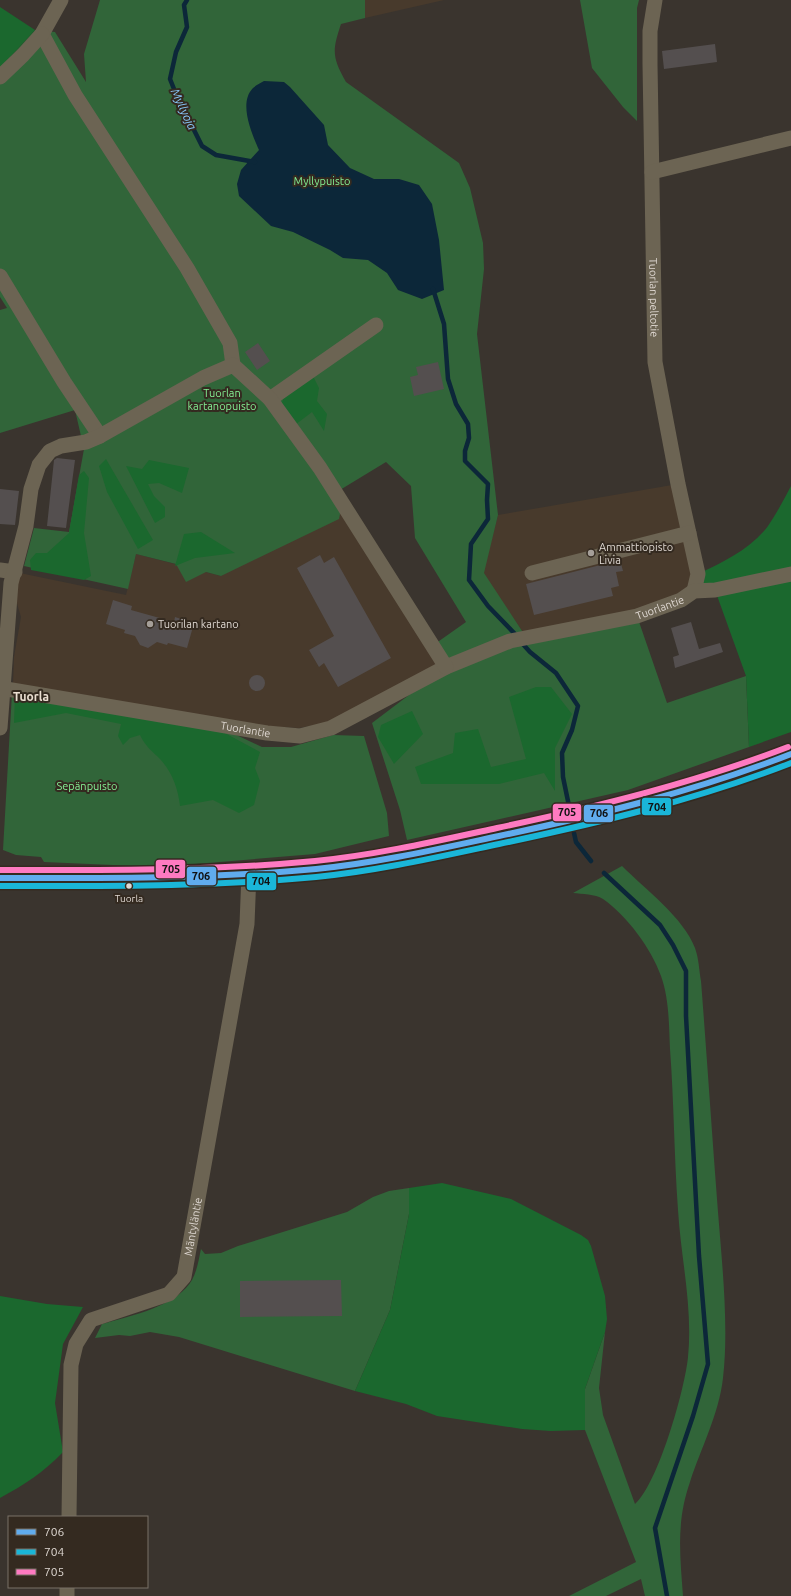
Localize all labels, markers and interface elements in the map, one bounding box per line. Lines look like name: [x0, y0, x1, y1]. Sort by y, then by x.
water label: Myllyoja: [169, 86, 199, 132]
park label: Myllypuisto: [294, 175, 350, 187]
street label: Tuorlan peltotie: [647, 258, 661, 337]
park label: Tuorlan kartanopuisto: [188, 387, 256, 412]
place label: Ammattiopisto Livia: [599, 541, 673, 566]
marker: Ammattiopisto Livia: [586, 548, 596, 558]
street label: Tuorlantie: [634, 593, 686, 622]
place label: Tuorilan kartano: [158, 618, 239, 630]
marker: Tuorilan kartano: [145, 619, 155, 629]
district label: Tuorla: [13, 690, 49, 703]
street label: Tuorlantie: [220, 719, 271, 739]
park label: Sepänpuisto: [56, 780, 118, 792]
line badge: 704: [641, 797, 672, 816]
text: 704: [648, 801, 666, 813]
line badge: 705: [552, 803, 582, 822]
line badge: 706: [583, 804, 614, 823]
text: 705: [558, 806, 576, 818]
text: 706: [590, 807, 608, 819]
line badge: 705: [155, 859, 186, 879]
text: 705: [162, 863, 180, 875]
line badge: 706: [186, 866, 217, 886]
text: 706: [192, 870, 210, 882]
line badge: 704: [246, 872, 277, 891]
text: 704: [252, 875, 270, 887]
marker: Tuorla: [124, 881, 134, 891]
place label: Tuorla: [115, 893, 143, 904]
street label: Mäntyläntie: [182, 1196, 204, 1257]
legend: [8, 1516, 148, 1588]
text: 706: [44, 1525, 65, 1538]
text: 704: [44, 1545, 65, 1558]
text: 705: [44, 1565, 64, 1578]

